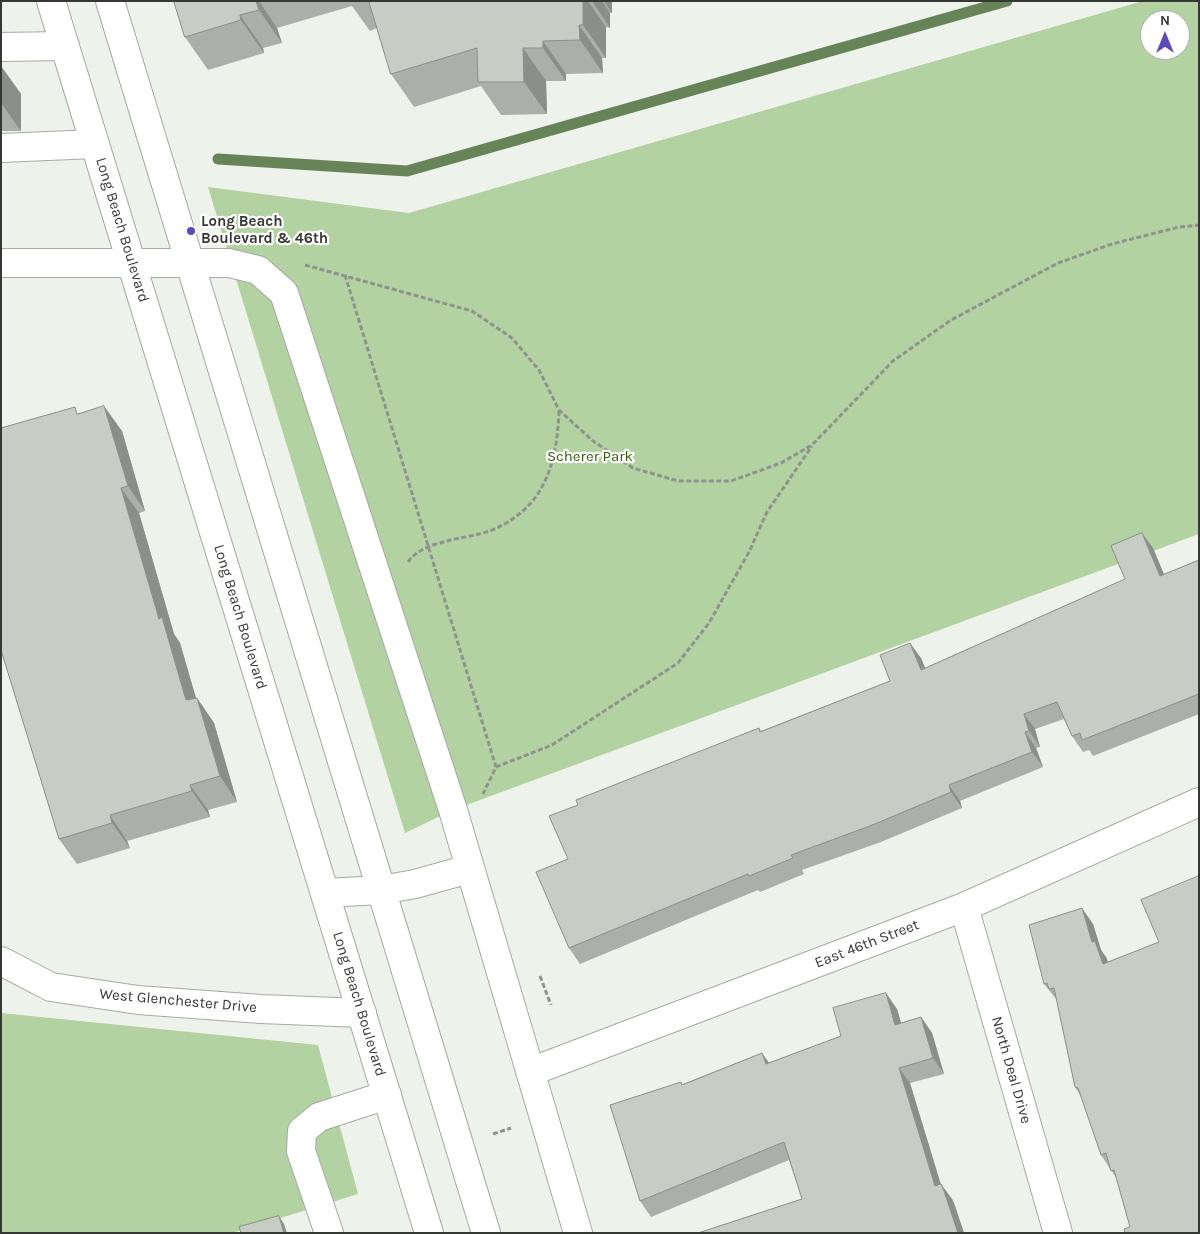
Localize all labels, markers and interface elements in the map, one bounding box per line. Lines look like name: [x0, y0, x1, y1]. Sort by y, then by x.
north arrow: [1140, 10, 1190, 60]
text: N: [1160, 12, 1170, 29]
street label: Long Beach Boulevard: [91, 155, 153, 305]
place label: Long Beach Boulevard & 46th: [201, 213, 328, 248]
marker: Long Beach Boulevard & 46th: [185, 225, 197, 237]
park label: Scherer Park: [547, 448, 633, 466]
street label: Long Beach Boulevard: [209, 542, 271, 692]
street label: East 46th Street: [812, 916, 922, 972]
street label: Long Beach Boulevard: [328, 929, 390, 1079]
street label: West Glenchester Drive: [98, 985, 258, 1017]
street label: North Deal Drive: [987, 1014, 1035, 1126]

